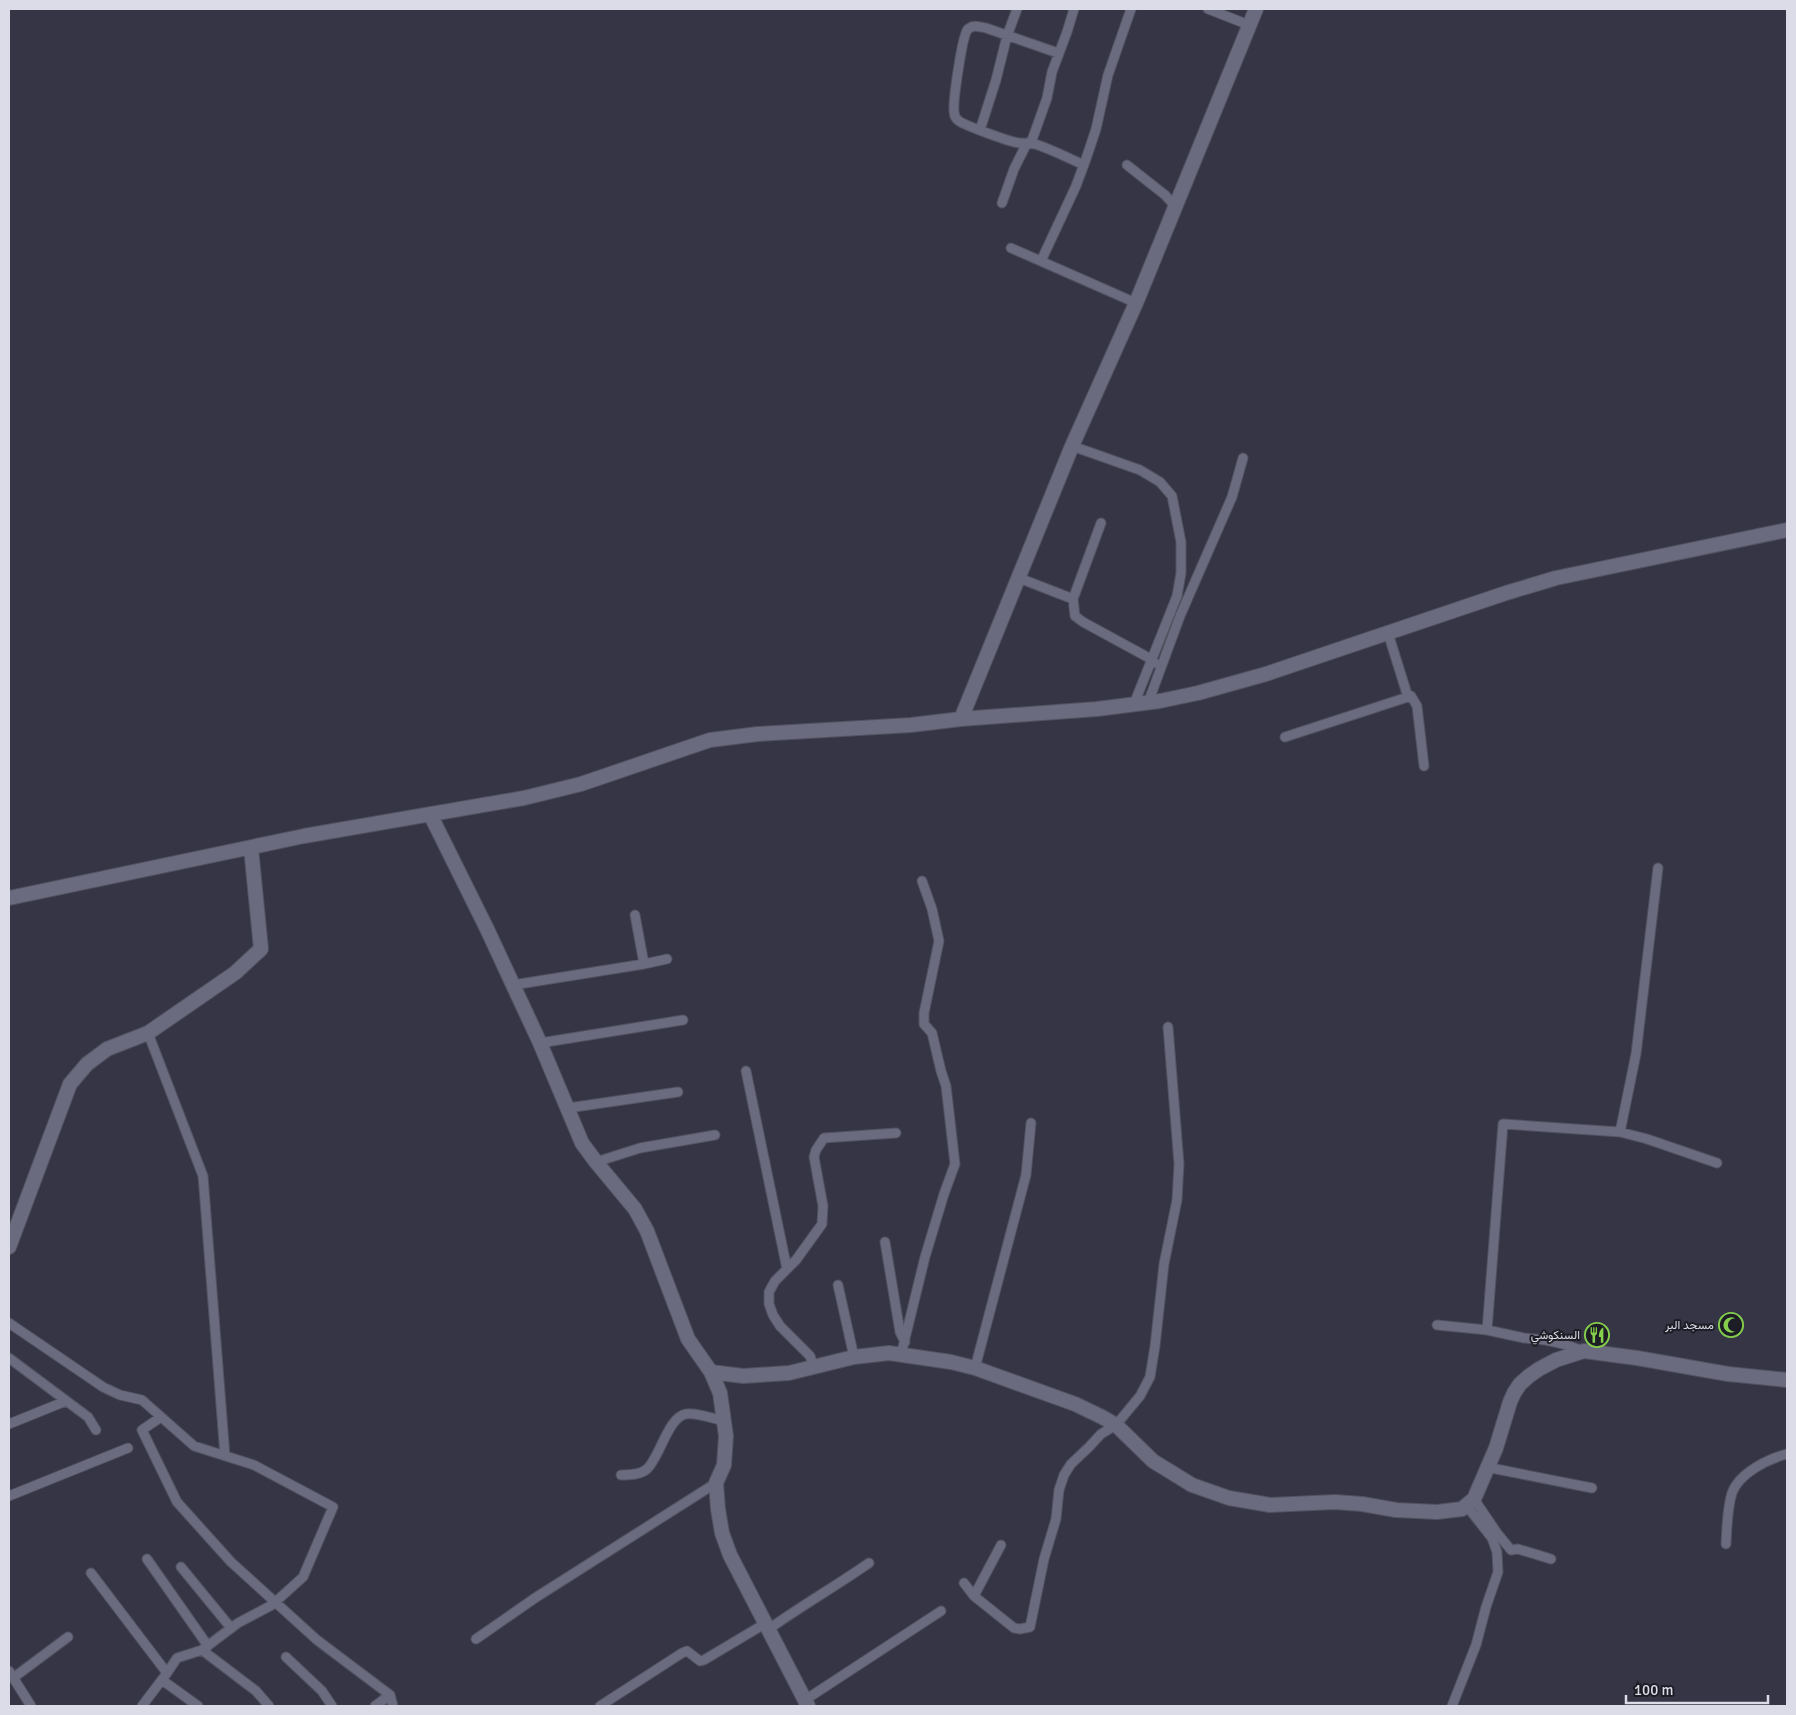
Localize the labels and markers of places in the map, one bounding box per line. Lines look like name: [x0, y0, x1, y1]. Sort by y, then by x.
mosque icon: مسجد البر: [1718, 1312, 1744, 1338]
place label: مسجد البر: [1664, 1318, 1714, 1333]
restaurant icon: السنكوشي: [1584, 1322, 1610, 1348]
place label: السنكوشي: [1531, 1328, 1580, 1345]

